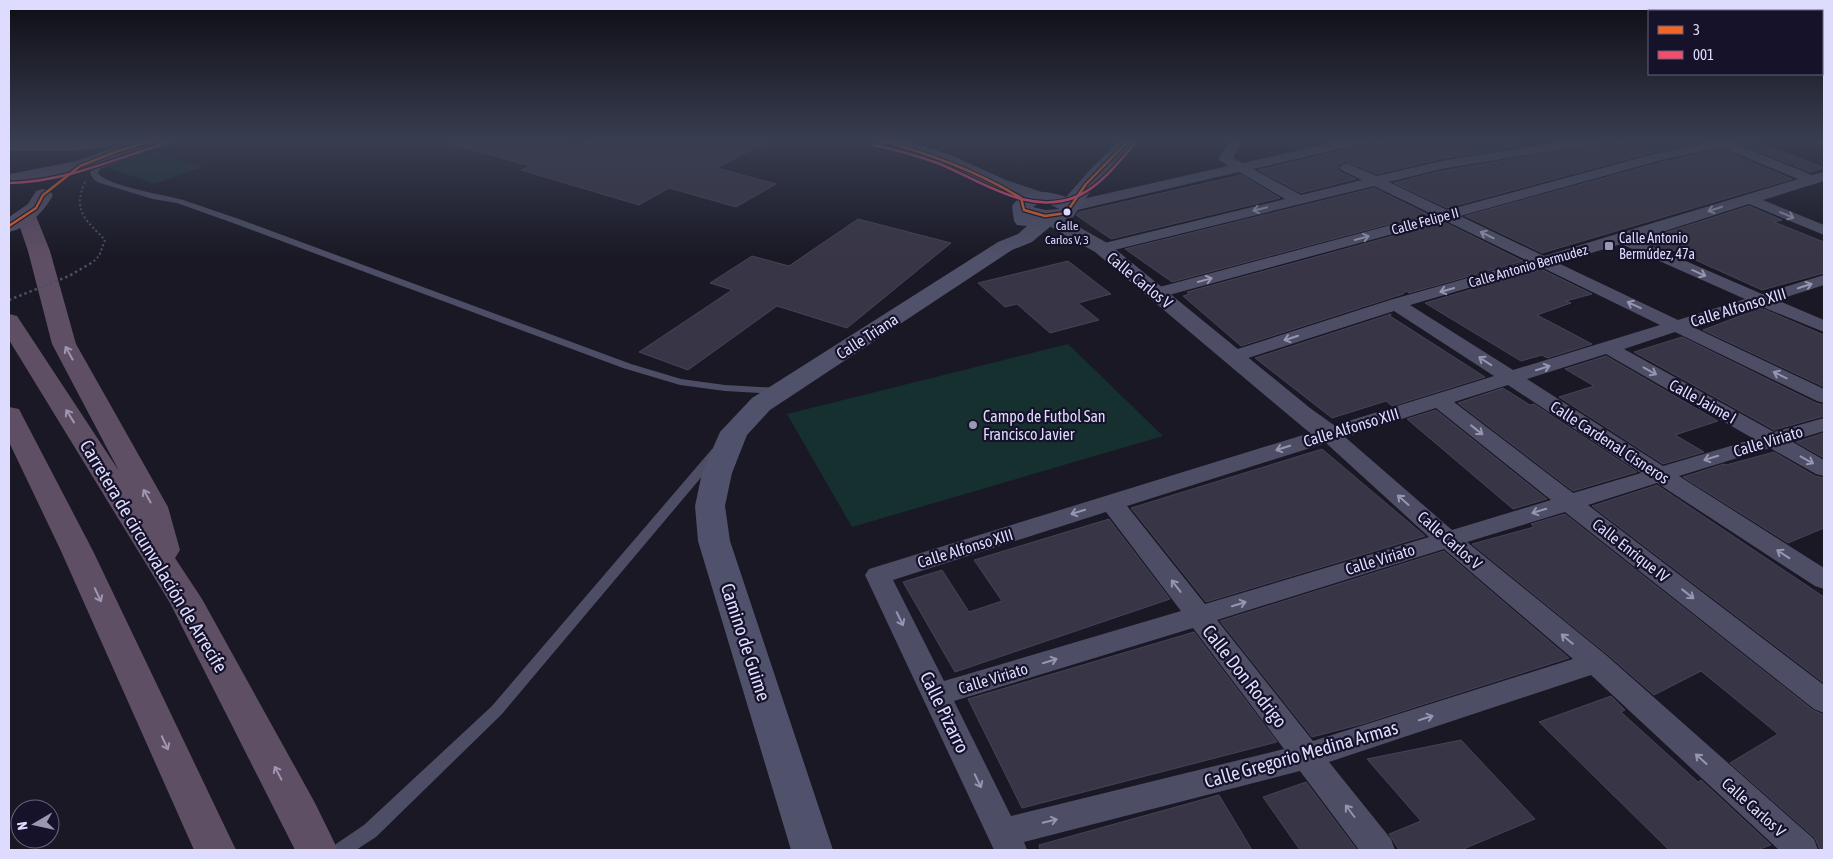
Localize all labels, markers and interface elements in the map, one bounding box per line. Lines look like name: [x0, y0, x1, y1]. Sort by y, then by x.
legend: [1648, 10, 1823, 75]
text: 3: [1693, 21, 1700, 38]
text: 001: [1693, 46, 1714, 63]
street label: Calle Felipe II: [1390, 204, 1460, 238]
one-way arrow: [1252, 205, 1268, 214]
one-way arrow: [1707, 205, 1723, 215]
marker: Calle Carlos V, 3: [1062, 207, 1072, 217]
one-way arrow: [1779, 210, 1794, 220]
place label: Calle Carlos V, 3: [1045, 219, 1089, 247]
one-way arrow: [1480, 230, 1495, 239]
place label: Calle Antonio Bermúdez, 47a: [1619, 230, 1695, 262]
one-way arrow: [1354, 233, 1370, 242]
marker: Calle Antonio Bermúdez, 47a: [1603, 240, 1615, 252]
street label: Calle Antonio Bermudez: [1467, 241, 1589, 291]
street label: Calle Carlos V: [1104, 248, 1177, 312]
one-way arrow: [1691, 268, 1706, 278]
one-way arrow: [1197, 275, 1213, 285]
one-way arrow: [1797, 281, 1813, 290]
street label: Calle Alfonso XIII: [1688, 284, 1788, 330]
one-way arrow: [1439, 285, 1455, 295]
one-way arrow: [1627, 300, 1642, 309]
street label: Calle Triana: [833, 310, 901, 362]
one-way arrow: [1284, 333, 1300, 343]
one-way arrow: [64, 346, 74, 361]
one-way arrow: [1478, 356, 1492, 367]
one-way arrow: [1535, 362, 1551, 372]
one-way arrow: [1642, 367, 1657, 377]
one-way arrow: [1773, 370, 1788, 380]
street label: Calle Jaime I: [1666, 375, 1740, 427]
street label: Calle Cardenal Cisneros: [1547, 397, 1673, 487]
street label: Calle Alfonso XIII: [1301, 404, 1401, 450]
place label: Campo de Futbol San Francisco Javier: [983, 407, 1106, 443]
one-way arrow: [65, 410, 75, 424]
marker: Campo de Futbol San Francisco Javier: [967, 419, 979, 431]
street label: Calle Viriato: [1731, 422, 1805, 460]
one-way arrow: [1470, 425, 1484, 435]
street label: Carretera de circunvalación de Arrecife: [76, 436, 232, 676]
one-way arrow: [1275, 444, 1291, 454]
one-way arrow: [1703, 454, 1719, 464]
one-way arrow: [1799, 455, 1814, 465]
one-way arrow: [141, 489, 151, 504]
one-way arrow: [1397, 494, 1410, 506]
one-way arrow: [1531, 506, 1547, 516]
street label: Calle Carlos V: [1414, 507, 1486, 573]
one-way arrow: [1070, 508, 1086, 518]
street label: Calle Enrique IV: [1589, 515, 1673, 586]
street label: Calle Alfonso XIII: [915, 525, 1015, 571]
street label: Calle Viriato: [1343, 540, 1417, 578]
one-way arrow: [1777, 549, 1791, 559]
street label: Camino de Guime: [717, 580, 775, 704]
one-way arrow: [1170, 580, 1181, 593]
one-way arrow: [93, 587, 103, 602]
one-way arrow: [1681, 589, 1694, 600]
one-way arrow: [1231, 598, 1247, 608]
one-way arrow: [895, 611, 905, 626]
street label: Calle Don Rodrigo: [1198, 620, 1292, 732]
one-way arrow: [1561, 633, 1574, 644]
one-way arrow: [1042, 655, 1058, 665]
street label: Calle Viriato: [956, 659, 1030, 697]
street label: Calle Pizarro: [916, 668, 974, 756]
one-way arrow: [1418, 713, 1433, 722]
street label: Calle Gregorio Medina Armas: [1202, 716, 1401, 792]
one-way arrow: [161, 735, 171, 750]
one-way arrow: [1695, 753, 1708, 764]
one-way arrow: [273, 766, 282, 781]
one-way arrow: [974, 773, 983, 788]
street label: Calle Carlos V: [1719, 774, 1790, 840]
north arrow: [10, 799, 60, 849]
one-way arrow: [1345, 804, 1355, 818]
one-way arrow: [1042, 816, 1058, 825]
text: N: [14, 821, 31, 831]

